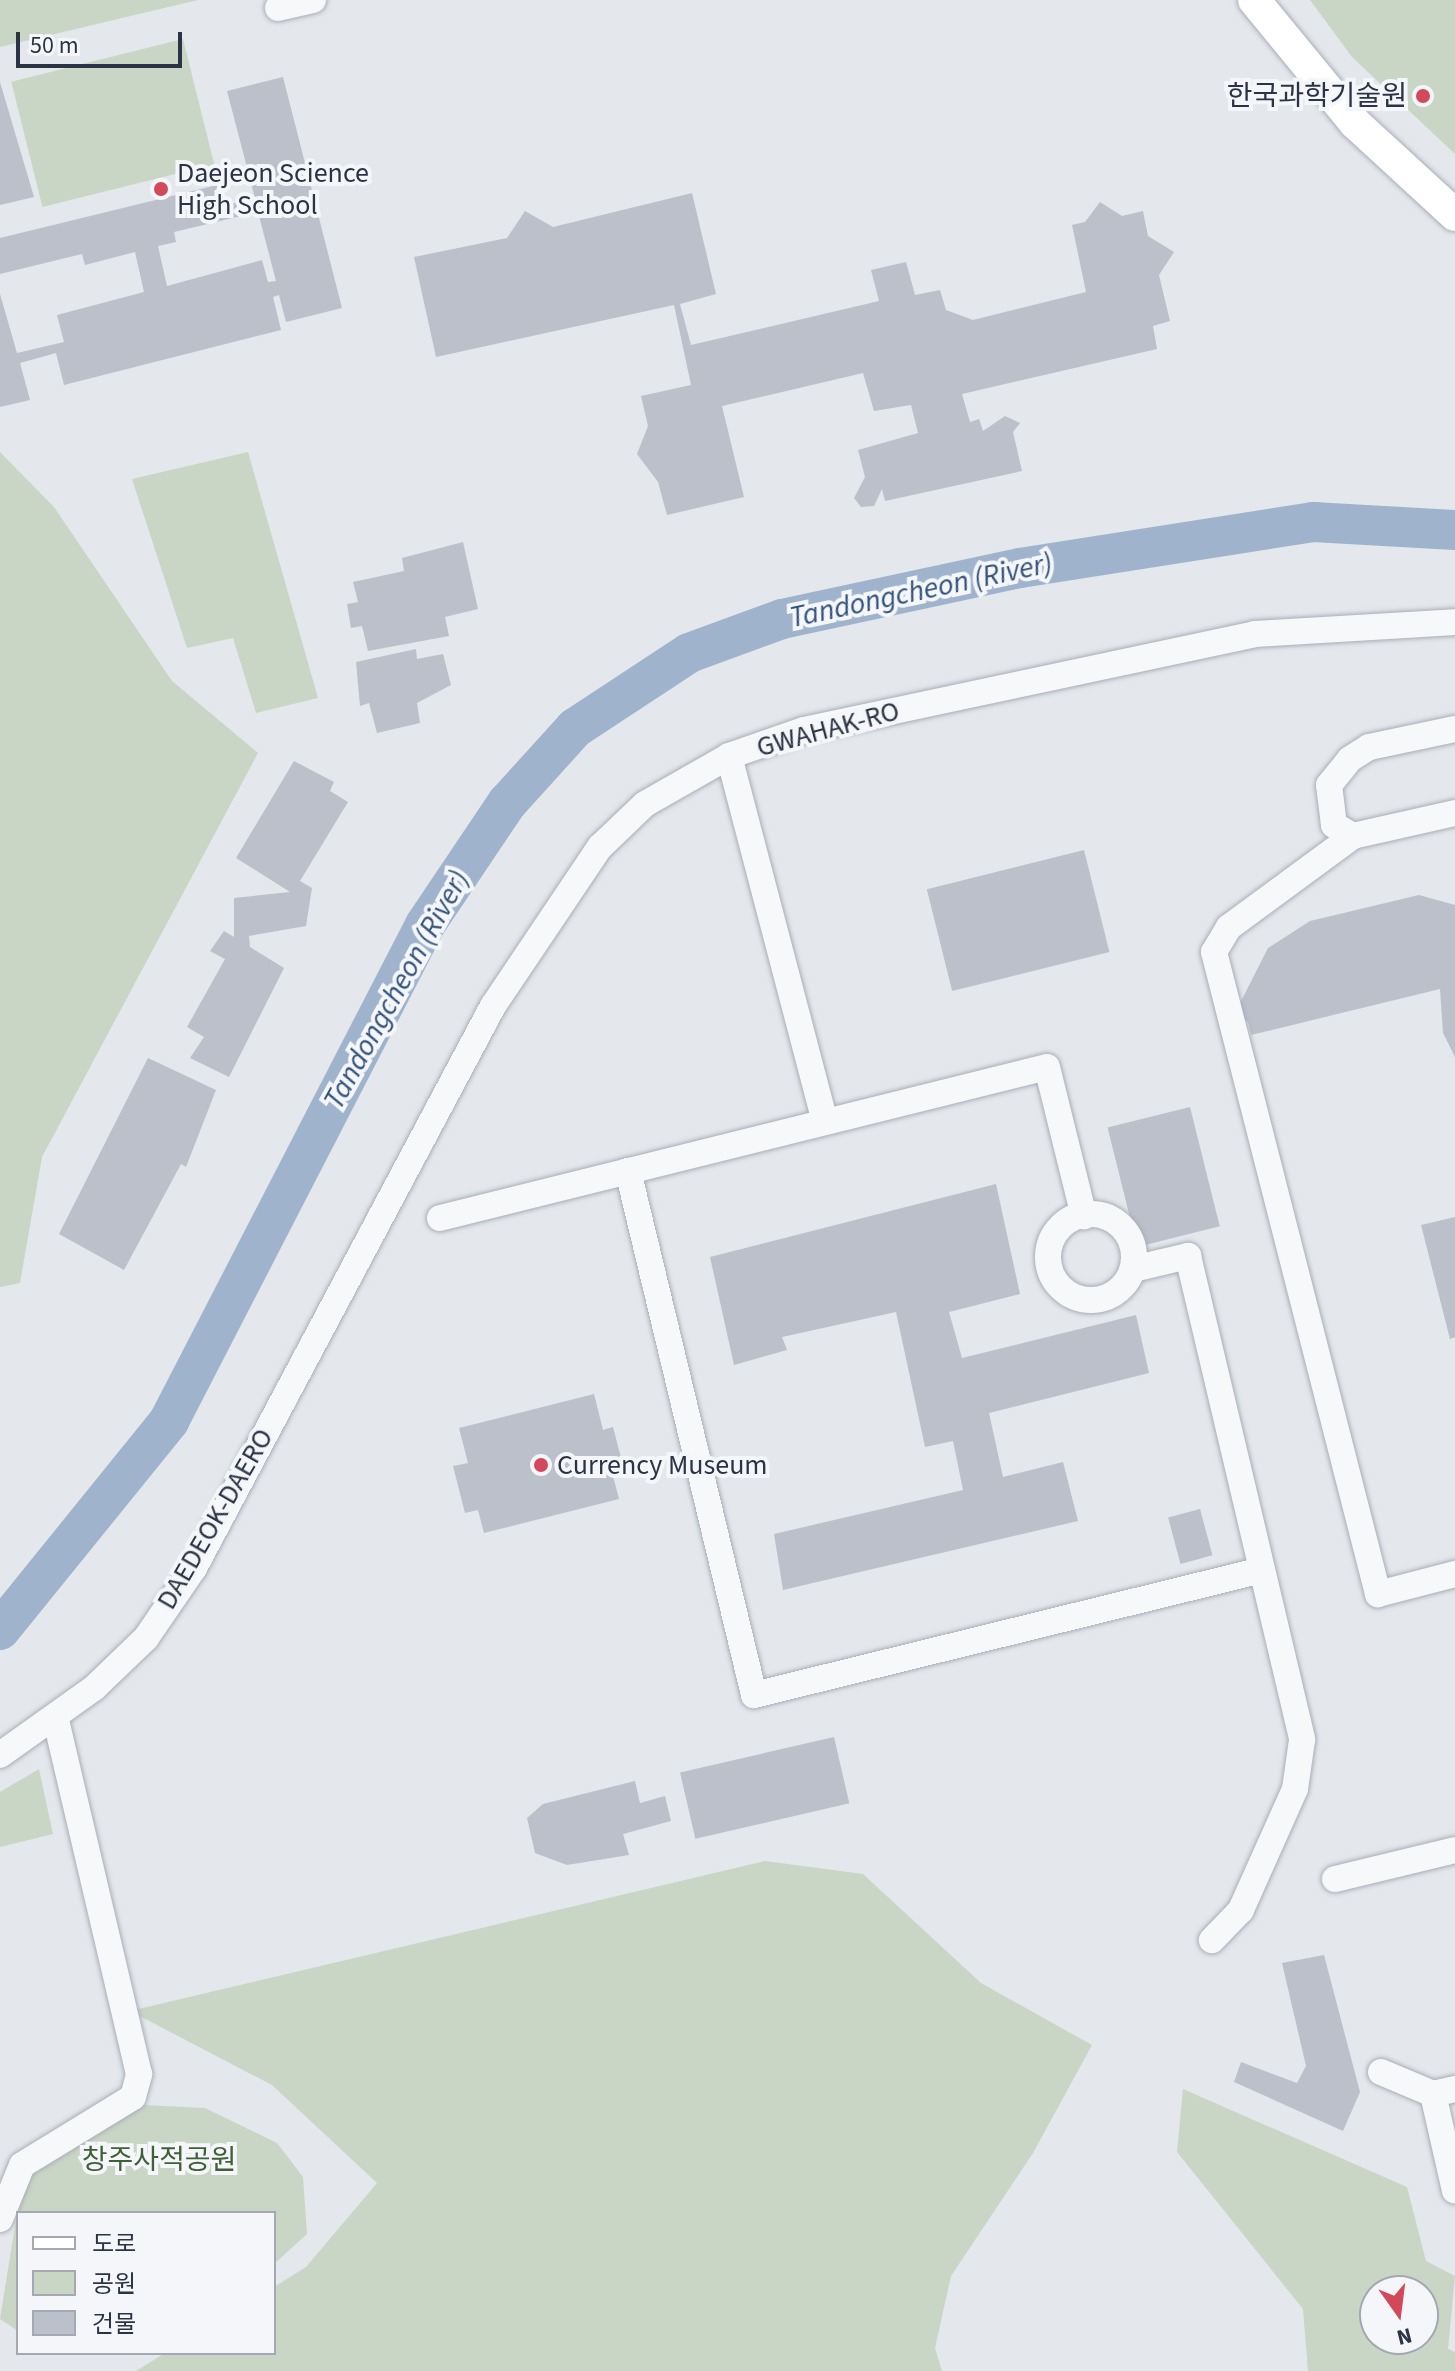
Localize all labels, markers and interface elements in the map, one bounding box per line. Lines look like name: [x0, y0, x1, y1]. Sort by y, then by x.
scale bar: [20, 16, 186, 66]
text: 50 m: [30, 28, 79, 63]
place label: 한국과학기술원: [1227, 79, 1407, 113]
marker: 한국과학기술원: [1414, 87, 1432, 105]
place label: Daejeon Science High School: [177, 156, 369, 222]
marker: Daejeon Science High School: [152, 180, 170, 198]
water label: Tandongcheon (River): [786, 546, 1056, 636]
street label: GWAHAK-RO: [753, 694, 903, 764]
water label: Tandongcheon (River): [316, 864, 478, 1116]
street label: DAEDEOK-DAERO: [150, 1423, 280, 1615]
place label: Currency Museum: [557, 1448, 768, 1482]
marker: Currency Museum: [532, 1456, 550, 1474]
park label: 창주사적공원: [82, 2143, 236, 2177]
legend: [16, 2211, 276, 2355]
text: 도로: [92, 2227, 136, 2262]
text: 공원: [92, 2267, 136, 2302]
north arrow: [1359, 2275, 1439, 2355]
text: 건물: [92, 2307, 136, 2342]
text: N: [1393, 2319, 1415, 2354]

